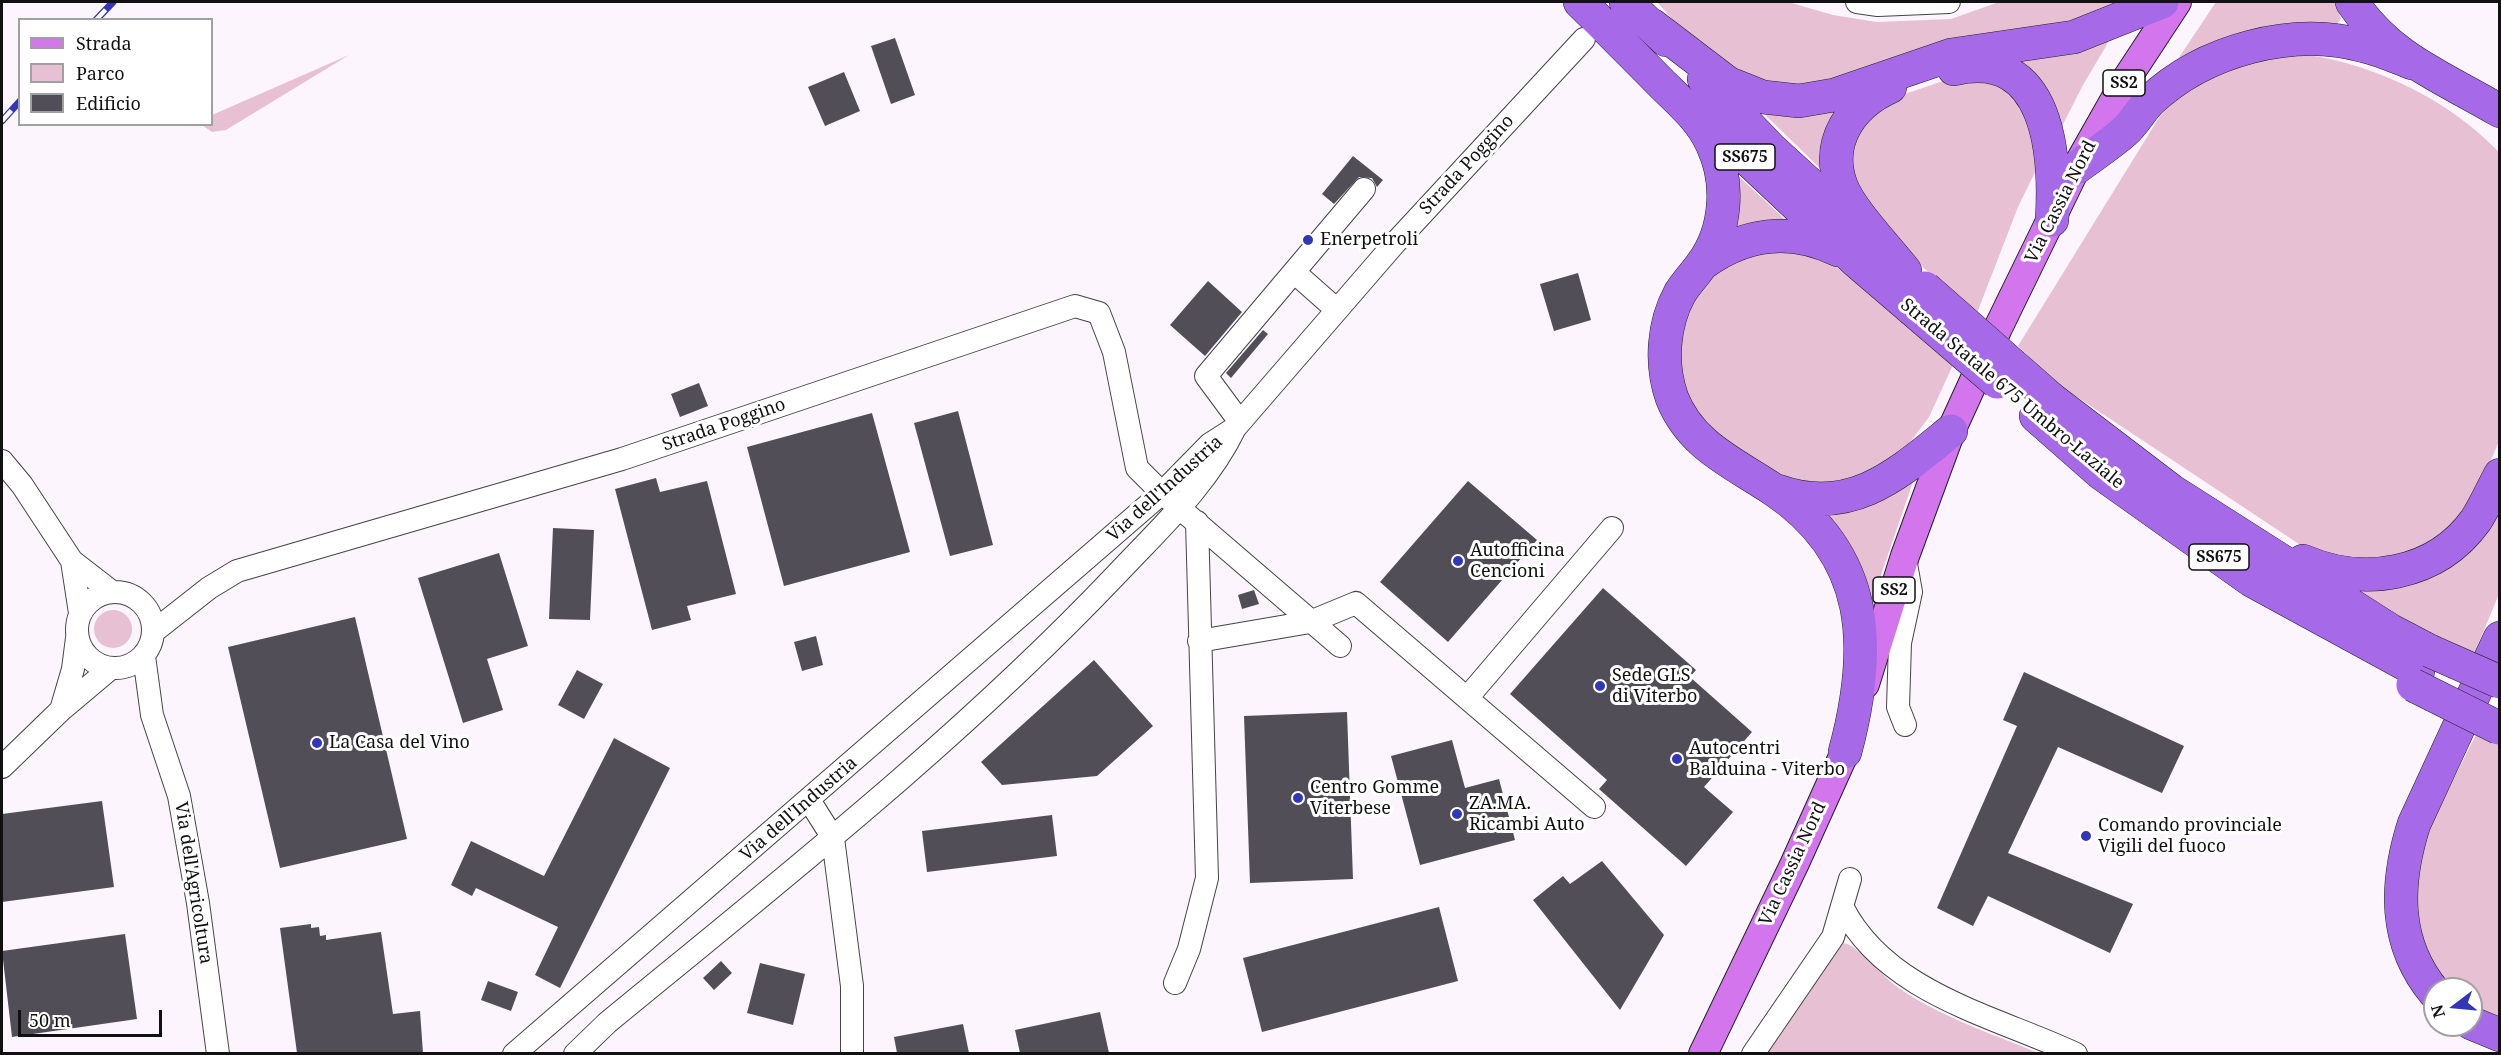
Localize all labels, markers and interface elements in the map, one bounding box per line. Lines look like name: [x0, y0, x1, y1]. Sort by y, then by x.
legend: [18, 18, 213, 126]
text: Strada: [76, 31, 132, 55]
text: Parco: [76, 61, 125, 85]
road number: SS2: [2103, 70, 2145, 96]
text: Edificio: [76, 91, 141, 115]
street label: Strada Poggino: [1415, 111, 1519, 219]
street label: Via Cassia Nord: [2021, 137, 2101, 267]
road number: SS675: [1715, 144, 1775, 170]
place label: Enerpetroli: [1320, 229, 1418, 251]
marker: Enerpetroli: [1301, 233, 1315, 247]
street label: Strada Statale 675 Umbro-Laziale: [1896, 294, 2128, 494]
street label: Strada Poggino: [660, 394, 788, 456]
street label: Via dell'Industria: [1103, 431, 1227, 547]
place label: Autofficina Cencioni: [1470, 540, 1565, 582]
road number: SS675: [2189, 544, 2249, 570]
marker: Autofficina Cencioni: [1451, 554, 1465, 568]
road number: SS2: [1873, 577, 1915, 603]
place label: Sede GLS di Viterbo: [1612, 665, 1697, 708]
marker: Sede GLS di Viterbo: [1593, 679, 1607, 693]
place label: La Casa del Vino: [329, 732, 470, 754]
marker: La Casa del Vino: [310, 736, 324, 750]
place label: Autocentri Balduina - Viterbo: [1689, 738, 1845, 780]
street label: Via dell'Industria: [736, 752, 862, 866]
marker: Autocentri Balduina - Viterbo: [1670, 752, 1684, 766]
place label: Centro Gomme Viterbese: [1310, 777, 1439, 820]
marker: Centro Gomme Viterbese: [1291, 791, 1305, 805]
place label: ZA.MA. Ricambi Auto: [1469, 793, 1585, 836]
street label: Via Cassia Nord: [1755, 799, 1831, 929]
street label: Via dell'Agricoltura: [169, 800, 217, 966]
marker: ZA.MA. Ricambi Auto: [1450, 807, 1464, 821]
place label: Comando provinciale Vigili del fuoco: [2098, 815, 2282, 858]
marker: Comando provinciale Vigili del fuoco: [2079, 829, 2093, 843]
north arrow: [2423, 977, 2483, 1037]
scale bar: [21, 998, 165, 1036]
text: N: [2425, 1002, 2450, 1021]
text: 50 m: [29, 1008, 71, 1032]

